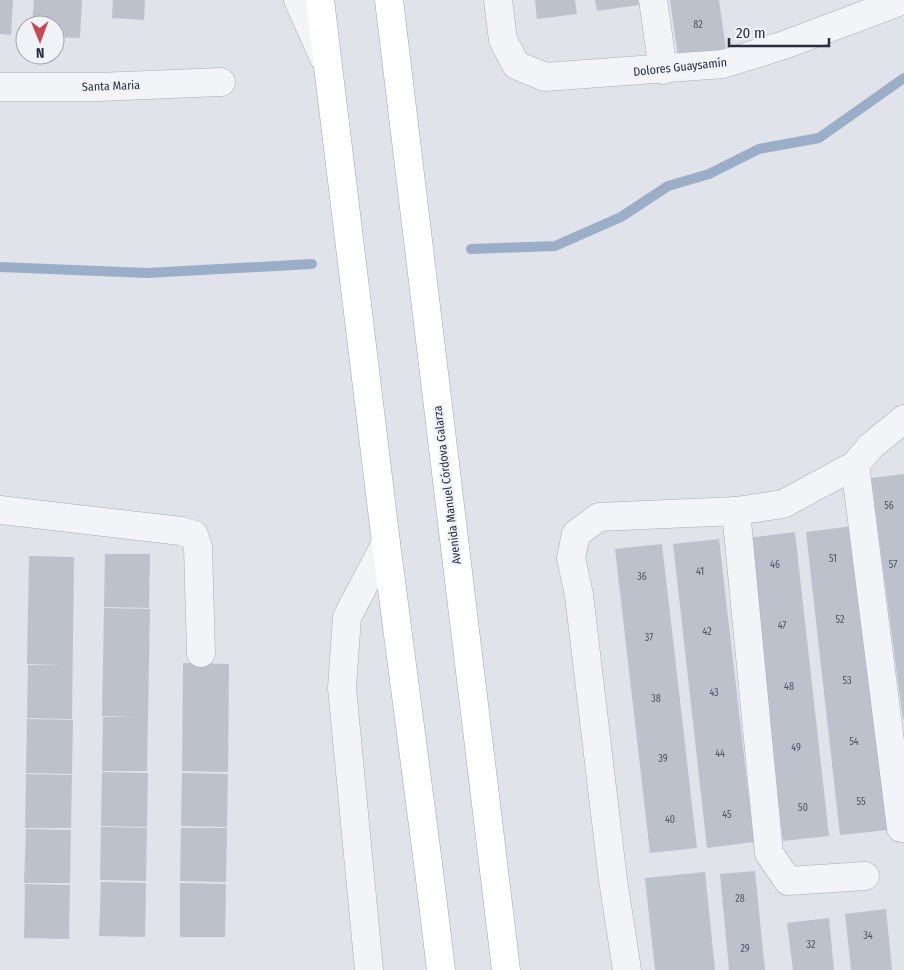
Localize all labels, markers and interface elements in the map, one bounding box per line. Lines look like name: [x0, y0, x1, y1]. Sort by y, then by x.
north arrow: [15, 15, 65, 65]
scale bar: [729, 15, 829, 47]
house number: 82: [693, 19, 703, 31]
text: 20 m: [736, 24, 766, 42]
text: N: [36, 44, 45, 61]
street label: Dolores Guaysamín: [633, 55, 727, 79]
street label: Santa Maria: [82, 78, 140, 94]
street label: Avenida Manuel Córdova Galarza: [430, 405, 464, 565]
house number: 56: [884, 500, 894, 512]
house number: 51: [829, 553, 837, 565]
house number: 46: [770, 559, 780, 571]
house number: 57: [889, 559, 897, 571]
house number: 41: [696, 566, 704, 578]
house number: 36: [637, 571, 647, 583]
house number: 52: [836, 614, 845, 626]
house number: 47: [778, 620, 786, 632]
house number: 42: [702, 626, 712, 638]
house number: 37: [645, 632, 653, 644]
house number: 53: [842, 675, 852, 687]
house number: 48: [784, 681, 794, 693]
house number: 43: [709, 687, 719, 699]
house number: 38: [651, 693, 661, 705]
house number: 54: [849, 736, 859, 748]
house number: 49: [791, 742, 801, 754]
house number: 44: [715, 748, 725, 760]
house number: 39: [658, 753, 668, 765]
house number: 55: [856, 796, 866, 808]
house number: 50: [798, 802, 808, 814]
house number: 45: [722, 809, 732, 821]
house number: 40: [665, 814, 675, 826]
house number: 28: [735, 893, 745, 905]
house number: 34: [863, 930, 873, 942]
house number: 32: [807, 939, 816, 951]
house number: 29: [740, 943, 750, 955]

